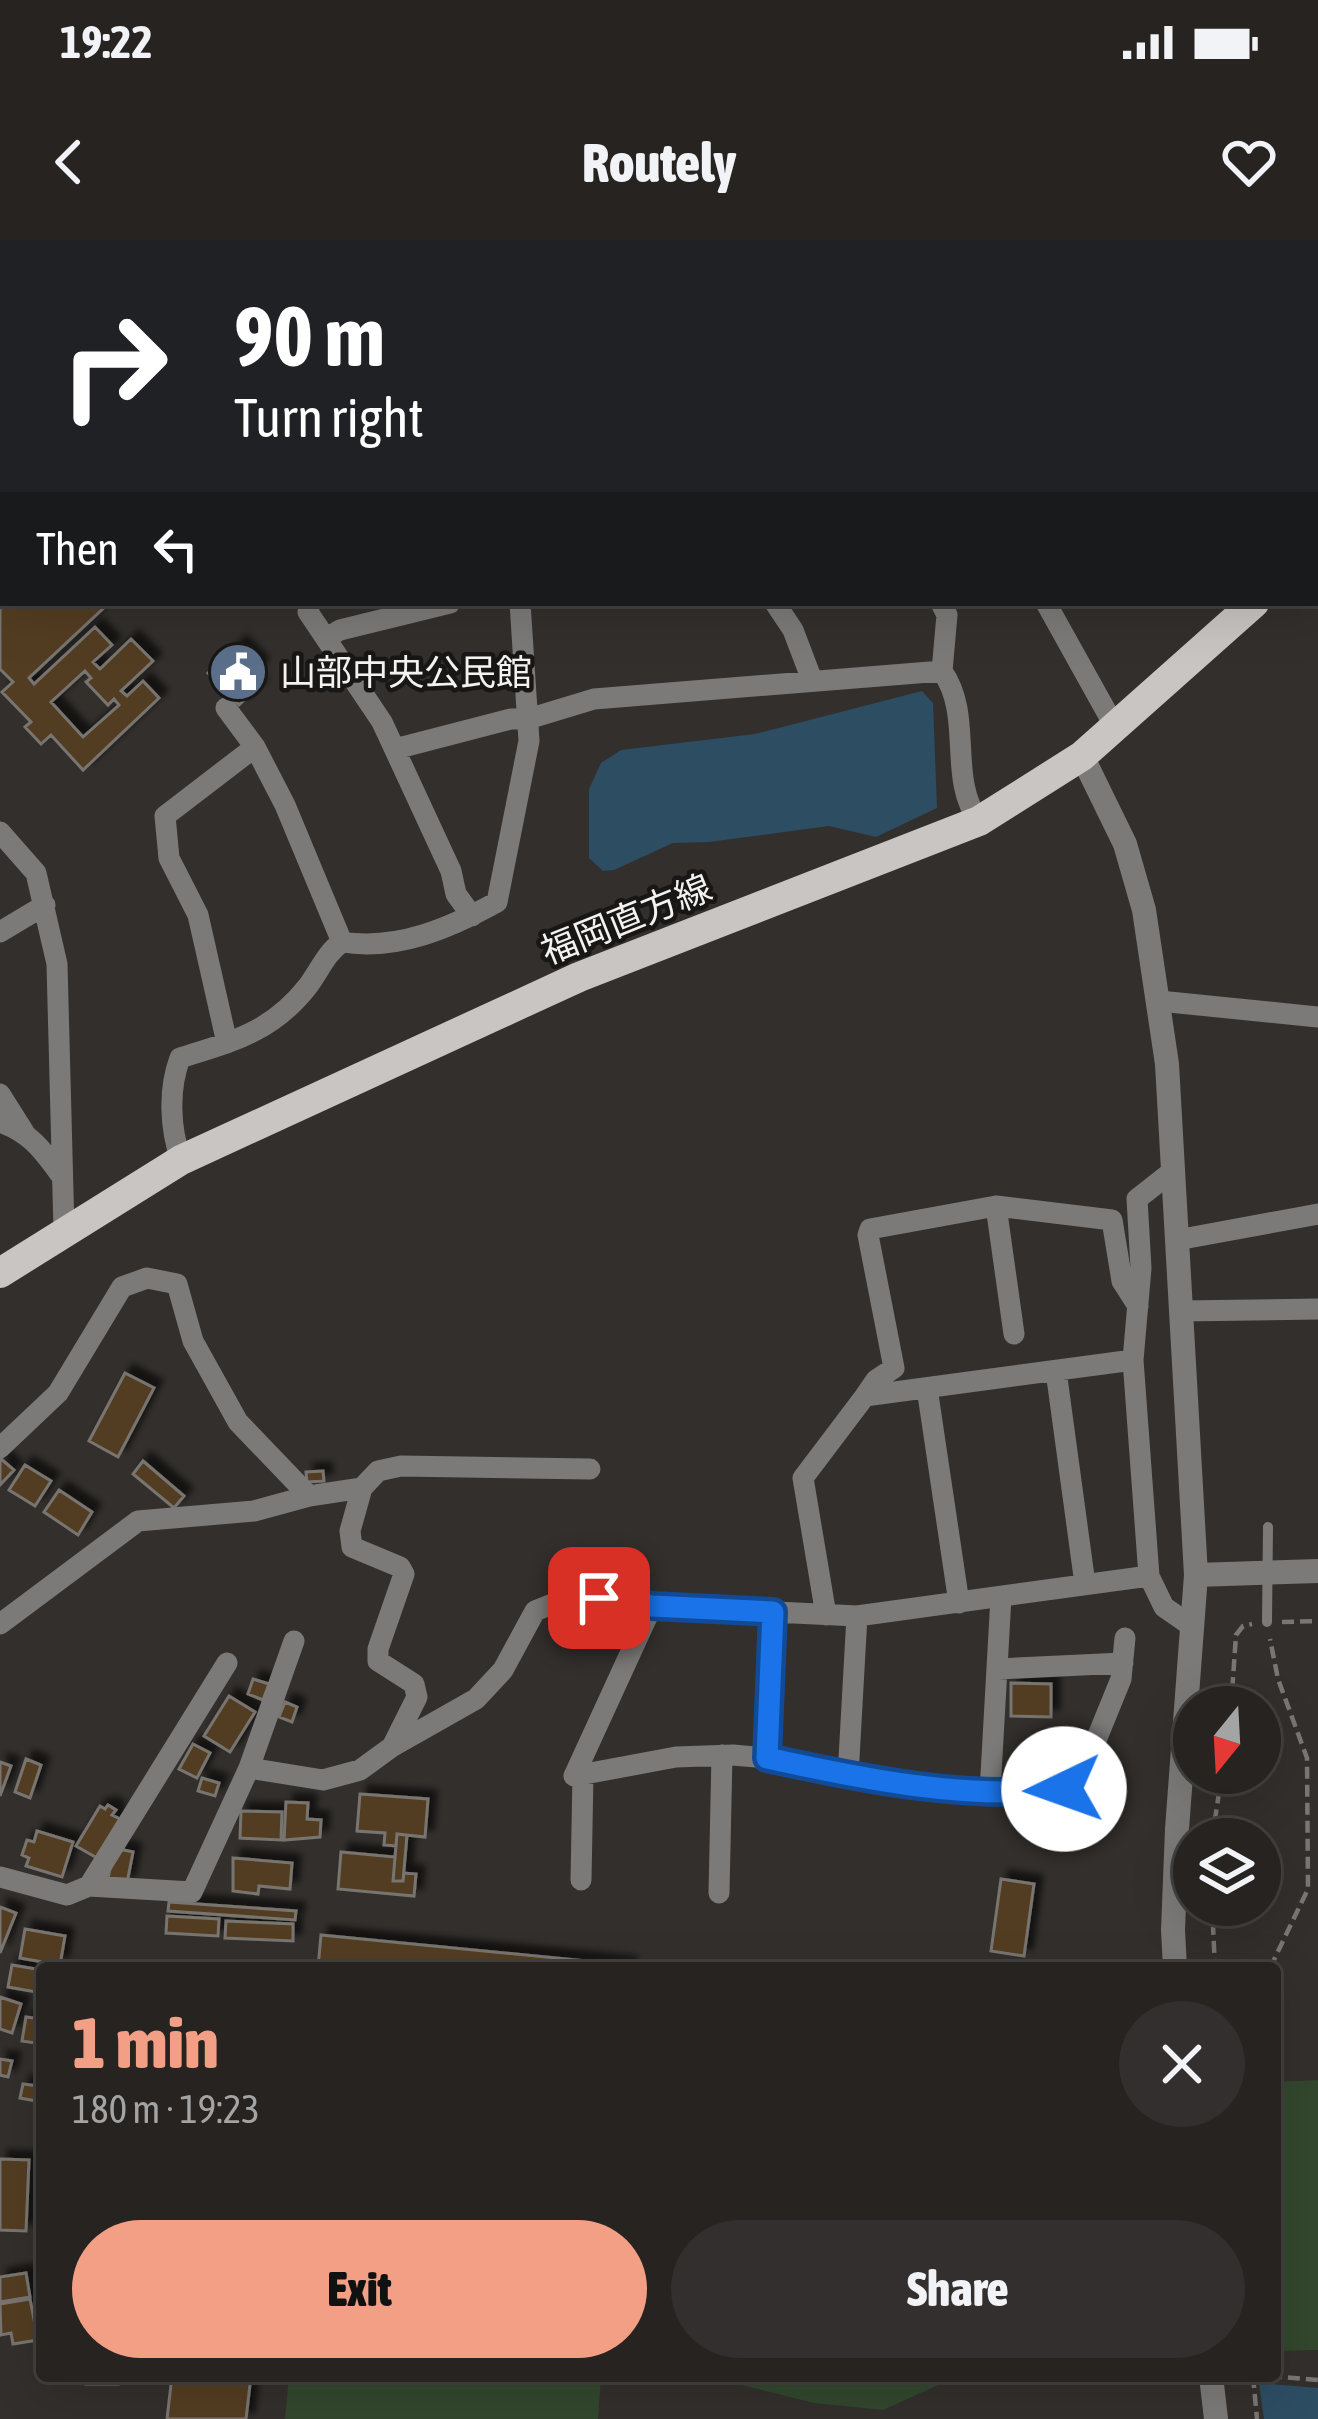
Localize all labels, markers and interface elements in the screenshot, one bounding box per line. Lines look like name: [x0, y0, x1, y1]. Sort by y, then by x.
text: 19:22: [60, 16, 153, 68]
icon: back: [36, 129, 102, 195]
icon: heart: [1216, 129, 1282, 195]
text: Routely: [582, 132, 736, 193]
icon: right: [36, 288, 192, 444]
text: 90 m: [234, 288, 385, 384]
text: Turn right: [234, 387, 424, 448]
icon: left: [143, 516, 209, 582]
text: Then: [36, 523, 119, 575]
public building icon: 山部中央公民館: [207, 641, 269, 703]
place label: 山部中央公民館: [280, 651, 532, 693]
street label: 福岡直方線: [535, 866, 717, 972]
pin: [548, 1547, 650, 1649]
icon: arrive: [566, 1565, 632, 1631]
north arrow: [1173, 1686, 1281, 1794]
map controls: [1173, 1686, 1281, 1926]
position arrow: [1001, 1726, 1127, 1852]
button: layers: [1173, 1818, 1281, 1926]
text: 1 min: [72, 2001, 219, 2083]
button: close: [1119, 2001, 1245, 2127]
text: 180 m · 19:23: [72, 2087, 260, 2131]
button: Exit: [72, 2220, 647, 2358]
button: Share: [671, 2220, 1245, 2358]

